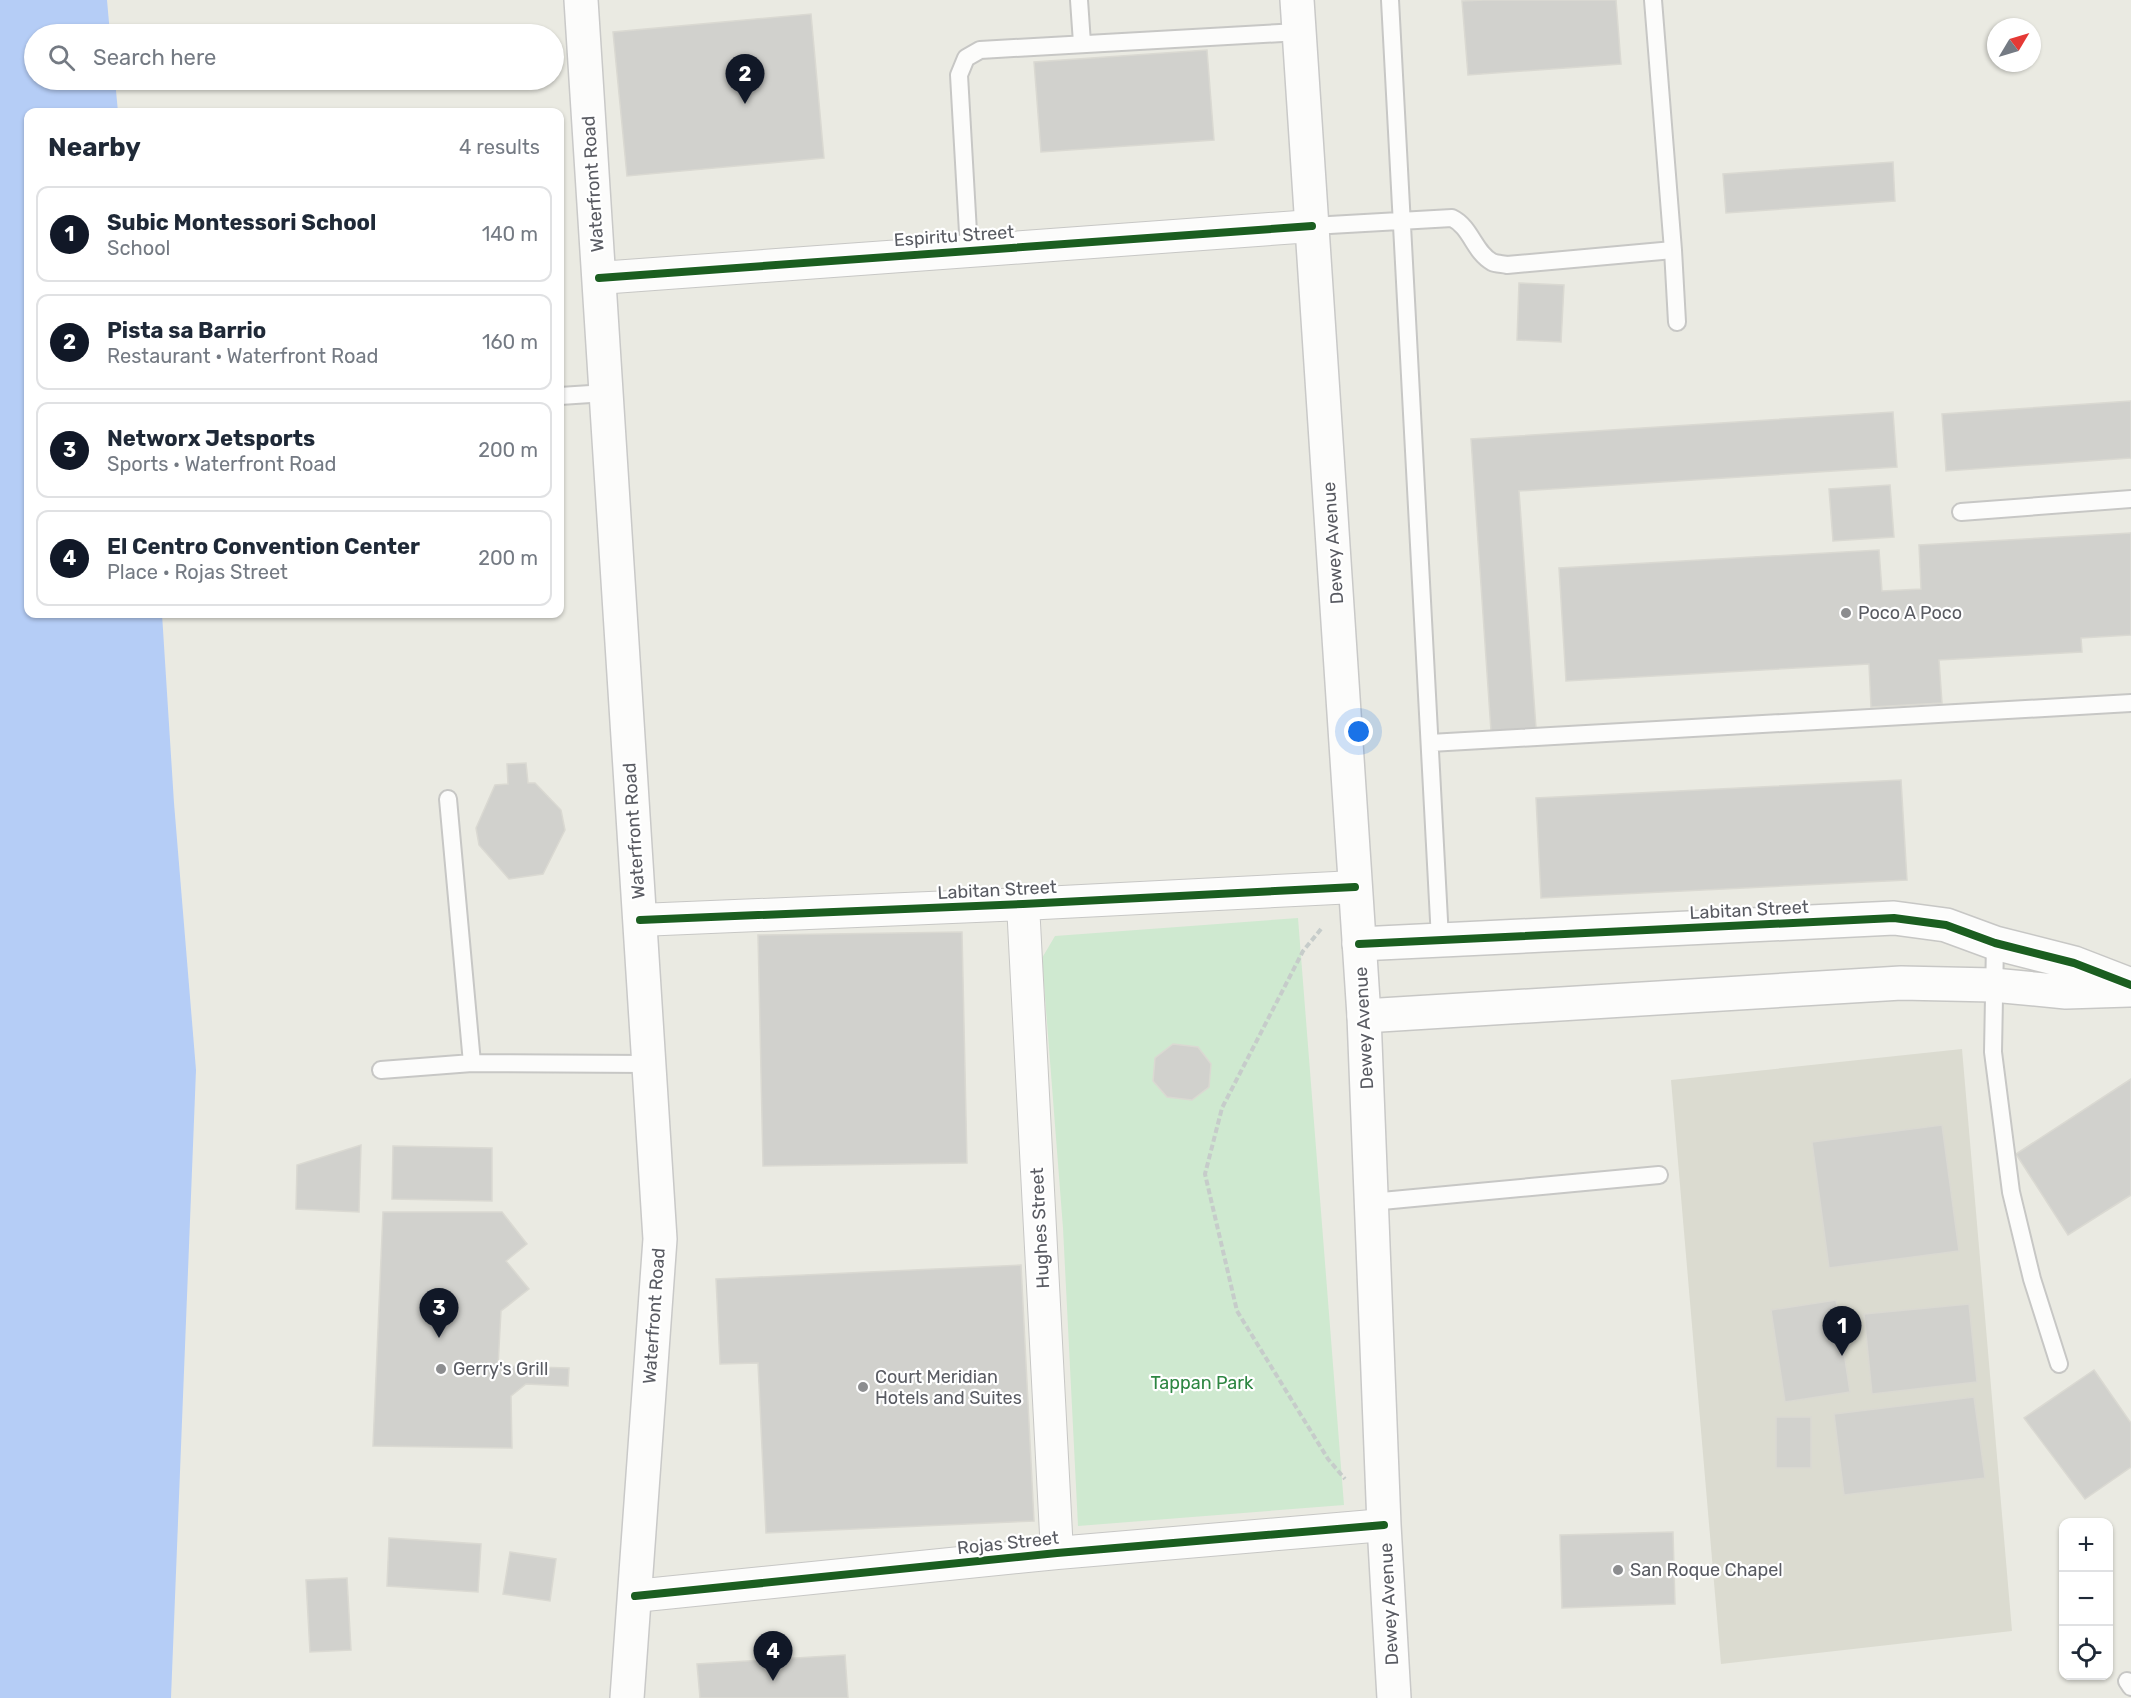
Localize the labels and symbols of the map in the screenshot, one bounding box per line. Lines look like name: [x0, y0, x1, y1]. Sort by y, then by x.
north arrow: [1987, 18, 2041, 72]
pin: 2: [726, 54, 764, 104]
street label: Waterfront Road: [577, 115, 609, 253]
street label: Espiritu Street: [893, 221, 1015, 251]
street label: Dewey Avenue: [1318, 481, 1348, 605]
place label: Poco A Poco: [1858, 602, 1962, 624]
marker: Poco A Poco: [1839, 606, 1853, 620]
your location: [1344, 717, 1373, 746]
street label: Waterfront Road: [618, 762, 650, 900]
street label: Labitan Street: [937, 876, 1057, 904]
street label: Labitan Street: [1689, 896, 1809, 924]
street label: Dewey Avenue: [1350, 966, 1378, 1090]
street label: Hughes Street: [1026, 1167, 1054, 1289]
street label: Waterfront Road: [638, 1247, 670, 1385]
pin: 3: [420, 1288, 458, 1338]
pin: 1: [1822, 1306, 1862, 1356]
place label: Gerry's Grill: [453, 1358, 548, 1380]
marker: Gerry's Grill: [434, 1362, 448, 1376]
place label: Court Meridian Hotels and Suites: [875, 1366, 1022, 1409]
park label: Tappan Park: [1151, 1372, 1254, 1394]
marker: Court Meridian Hotels and Suites: [856, 1380, 870, 1394]
street label: Rojas Street: [956, 1527, 1060, 1559]
street label: Dewey Avenue: [1375, 1542, 1403, 1666]
place label: San Roque Chapel: [1630, 1559, 1783, 1581]
marker: San Roque Chapel: [1611, 1563, 1625, 1577]
pin: 4: [754, 1632, 792, 1681]

